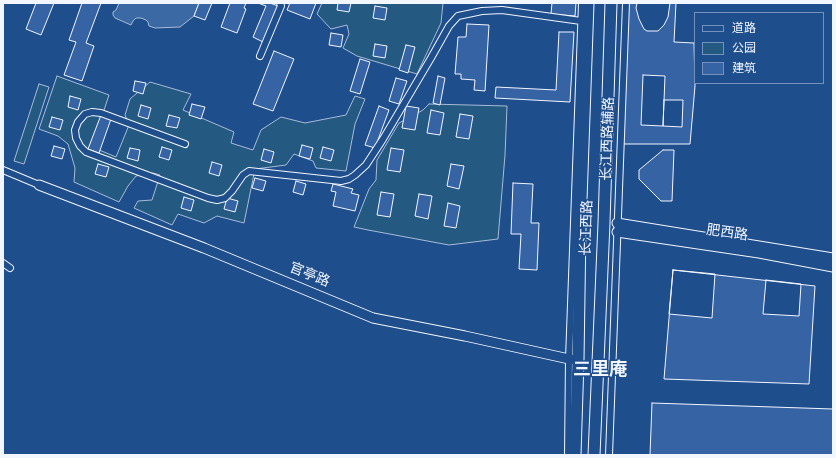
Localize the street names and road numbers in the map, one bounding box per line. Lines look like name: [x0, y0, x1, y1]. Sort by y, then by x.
street label: 长江西路辅路: [599, 97, 619, 181]
street label: 长江西路: [579, 200, 597, 256]
street label: 肥西路: [705, 223, 749, 245]
street label: 官亭路: [286, 260, 332, 292]

